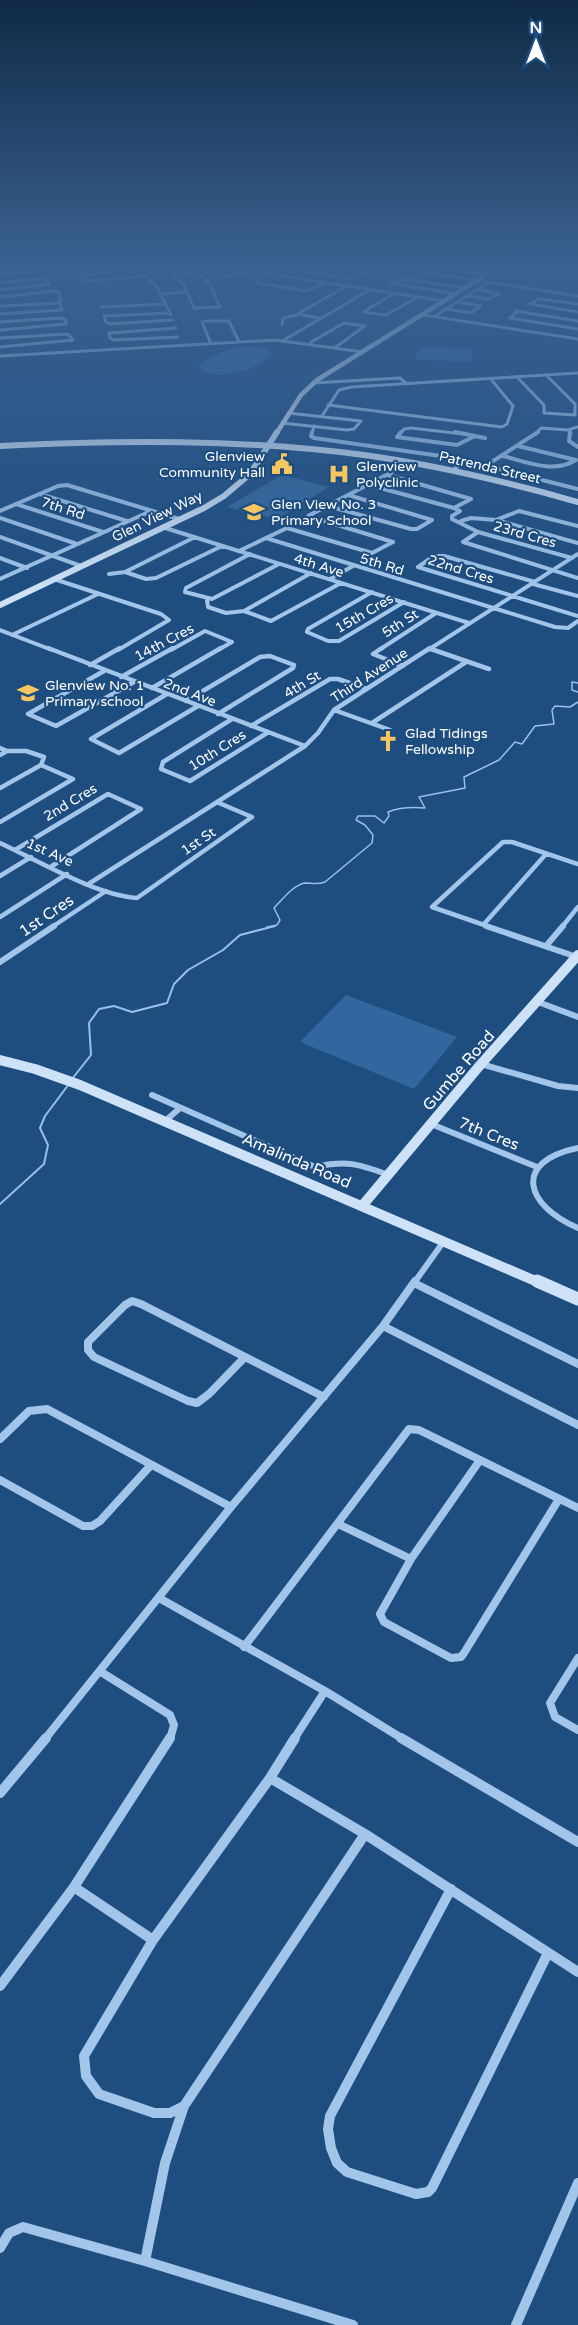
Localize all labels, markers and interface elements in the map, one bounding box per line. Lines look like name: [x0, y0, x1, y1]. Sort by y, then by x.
north arrow: [506, 12, 566, 72]
text: N: [530, 18, 542, 38]
place label: Glenview Community Hall: [159, 448, 265, 481]
street label: Patrenda Street: [437, 448, 543, 488]
public building icon: Glenview Community Hall: [270, 452, 294, 476]
place label: Glenview Polyclinic: [356, 458, 419, 491]
hospital icon: Glenview Polyclinic: [327, 462, 351, 486]
street label: Glen View Way: [109, 487, 206, 546]
street label: 7th Rd: [39, 493, 87, 524]
place label: Glen View No. 3 Primary School: [271, 496, 376, 529]
school or university icon: Glen View No. 3 Primary School: [242, 500, 266, 524]
street label: 23rd Cres: [491, 517, 559, 552]
street label: 4th Ave: [292, 550, 346, 581]
street label: 5th Rd: [358, 550, 406, 579]
street label: 22nd Cres: [426, 551, 496, 588]
street label: 15th Cres: [332, 590, 397, 637]
street label: 5th St: [379, 605, 422, 641]
street label: 14th Cres: [132, 620, 197, 665]
street label: Third Avenue: [328, 644, 411, 707]
street label: 4th St: [281, 667, 324, 702]
street label: 2nd Ave: [161, 675, 219, 710]
place label: Glenview No. 1 Primary school: [45, 677, 144, 710]
school or university icon: Glenview No. 1 Primary school: [16, 681, 40, 705]
place label: Glad Tidings Fellowship: [405, 725, 488, 758]
street label: 10th Cres: [185, 726, 249, 775]
church icon: Glad Tidings Fellowship: [376, 729, 400, 753]
street label: 2nd Cres: [40, 780, 100, 825]
street label: 1st St: [178, 823, 219, 859]
street label: 1st Ave: [24, 835, 76, 870]
street label: 1st Cres: [15, 890, 78, 941]
street label: Gumbe Road: [418, 1026, 499, 1115]
street label: 7th Cres: [455, 1113, 522, 1155]
street label: Amalinda Road: [239, 1129, 354, 1193]

